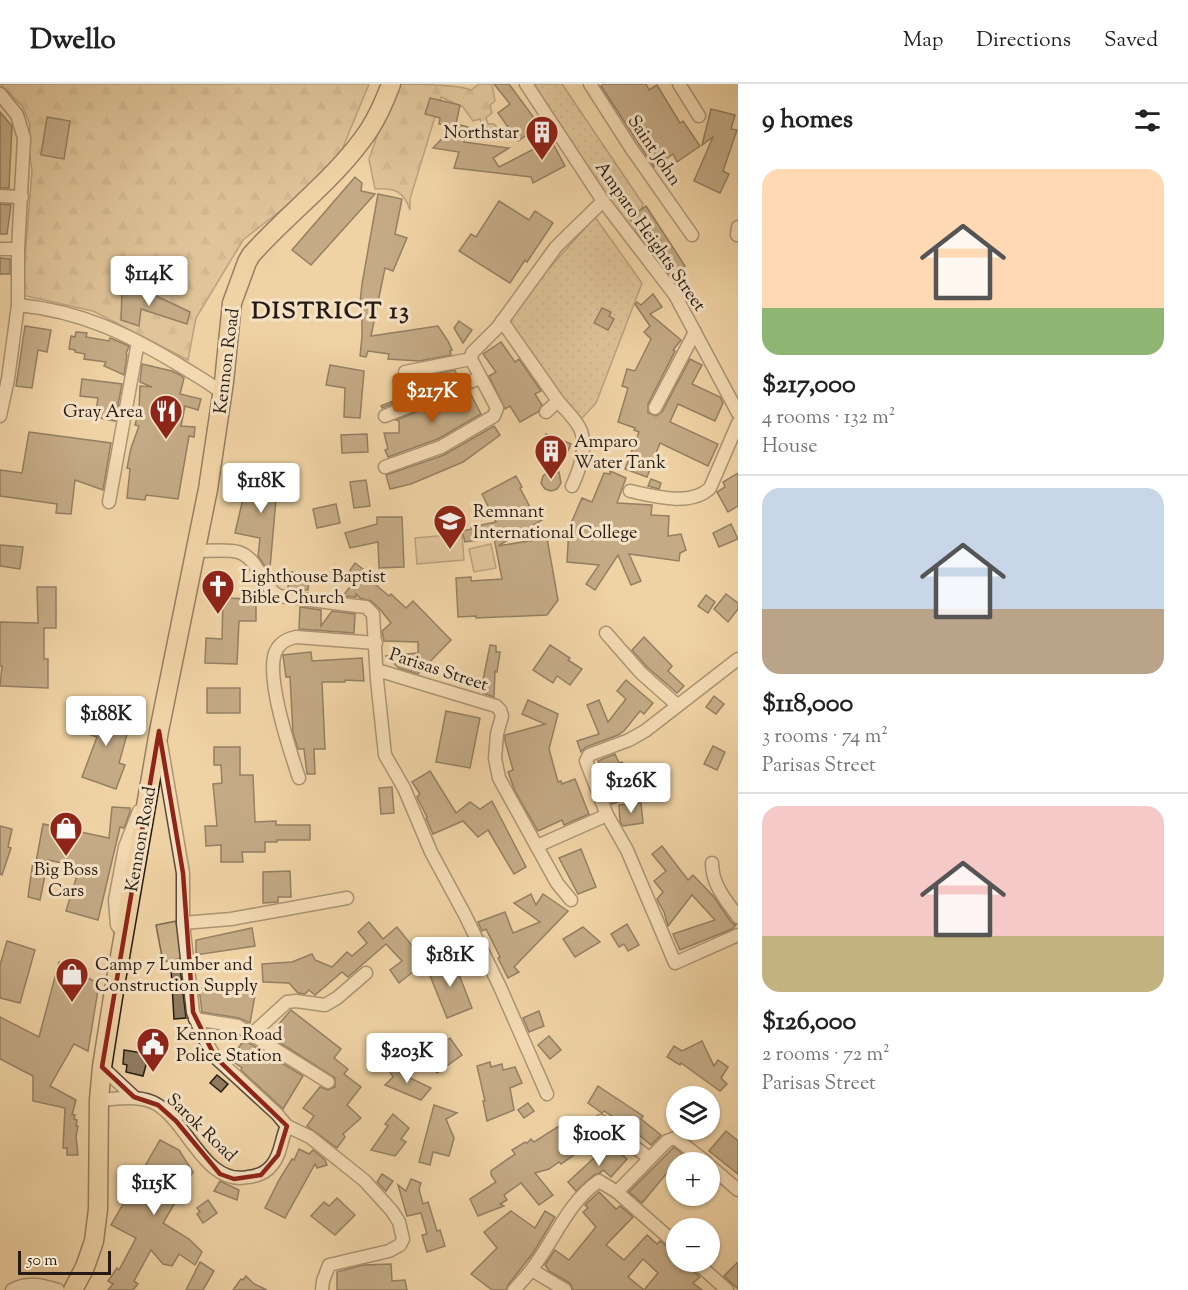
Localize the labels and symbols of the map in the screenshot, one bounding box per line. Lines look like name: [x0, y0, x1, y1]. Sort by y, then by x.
street label: Saint John: [620, 110, 687, 192]
building icon: Northstar: [524, 114, 560, 161]
place label: Northstar: [444, 121, 519, 147]
street label: Amparo Heights Street: [588, 157, 711, 318]
pin: $114K: [107, 256, 191, 307]
district label: DISTRICT 13: [252, 295, 410, 329]
street label: Kennon Road: [209, 307, 247, 416]
pin: $217K: [390, 373, 474, 424]
restaurant icon: Gray Area: [148, 393, 184, 440]
place label: Gray Area: [63, 400, 143, 426]
place label: Amparo Water Tank: [574, 430, 666, 477]
building icon: Amparo Water Tank: [533, 433, 569, 480]
pin: $118K: [219, 463, 303, 514]
place label: Remnant International College: [473, 500, 637, 547]
school or university icon: Remnant International College: [432, 503, 468, 550]
place label: Lighthouse Baptist Bible Church: [241, 565, 386, 612]
church icon: Lighthouse Baptist Bible Church: [200, 568, 236, 615]
street label: Parisas Street: [386, 643, 491, 699]
pin: $188K: [64, 696, 148, 747]
pin: $126K: [589, 763, 673, 814]
street label: Kennon Road: [120, 785, 164, 894]
shop icon: Big Boss Cars: [48, 810, 84, 857]
place label: Big Boss Cars: [34, 858, 98, 905]
pin: $181K: [408, 937, 492, 988]
place label: Camp 7 Lumber and Construction Supply: [95, 953, 258, 1000]
shop icon: Camp 7 Lumber and Construction Supply: [54, 956, 90, 1003]
place label: Kennon Road Police Station: [176, 1023, 283, 1070]
public building icon: Kennon Road Police Station: [135, 1026, 171, 1073]
pin: $203K: [365, 1033, 449, 1084]
street label: Sarok Road: [159, 1088, 242, 1169]
pin: $100K: [557, 1116, 641, 1167]
pin: $115K: [112, 1165, 196, 1216]
scale bar: [18, 1248, 111, 1276]

